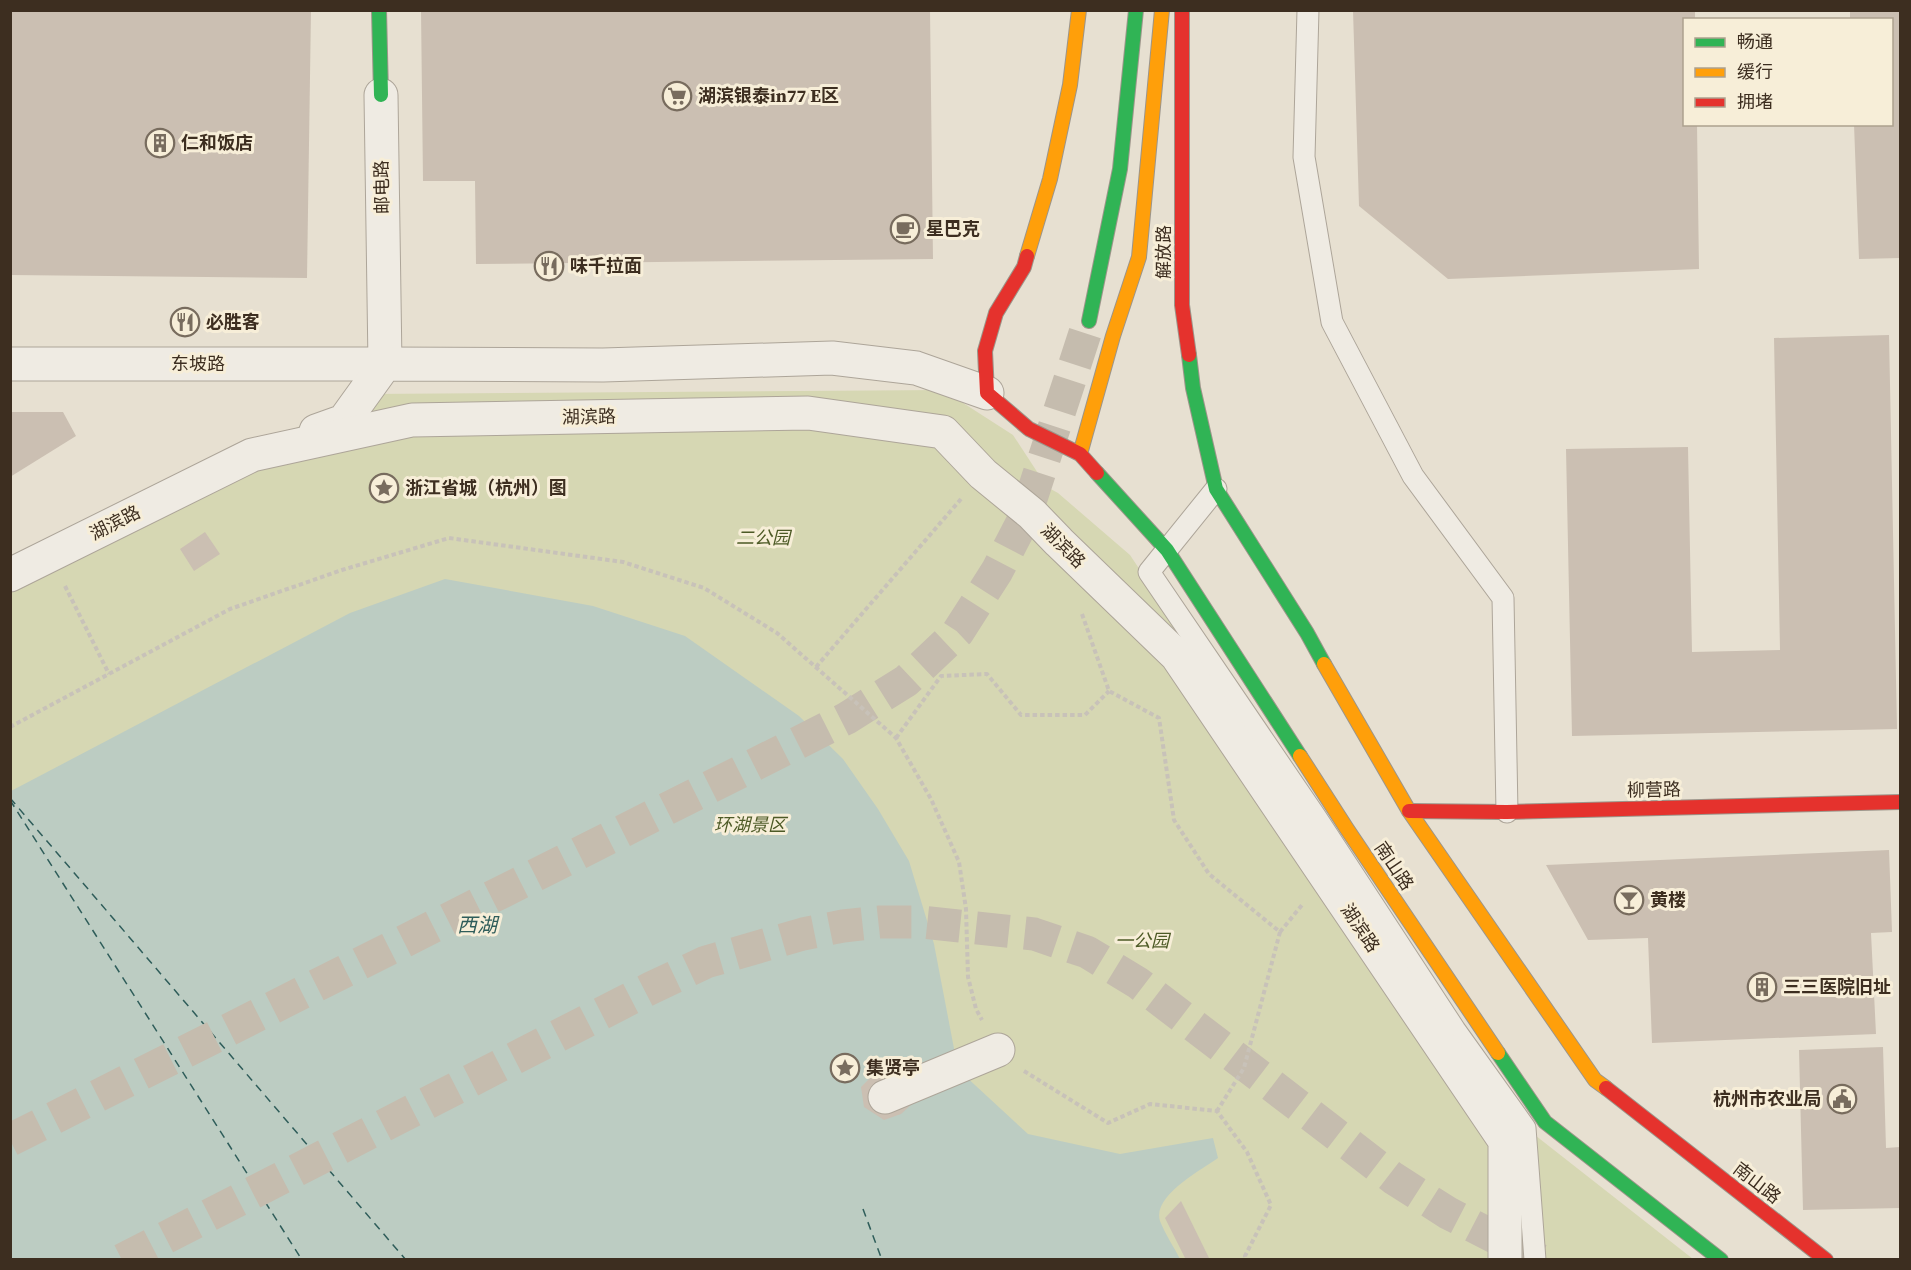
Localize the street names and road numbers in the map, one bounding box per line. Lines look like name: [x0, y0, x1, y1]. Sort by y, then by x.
street label: 邮电路: [369, 160, 394, 214]
street label: 解放路: [1151, 225, 1176, 279]
street label: 东坡路: [171, 351, 225, 376]
street label: 湖滨路: [562, 404, 616, 429]
street label: 湖滨路: [85, 499, 145, 546]
street label: 湖滨路: [1035, 518, 1091, 574]
street label: 柳营路: [1627, 777, 1681, 802]
street label: 南山路: [1369, 836, 1420, 895]
street label: 湖滨路: [1335, 898, 1386, 957]
street label: 南山路: [1728, 1156, 1786, 1209]

